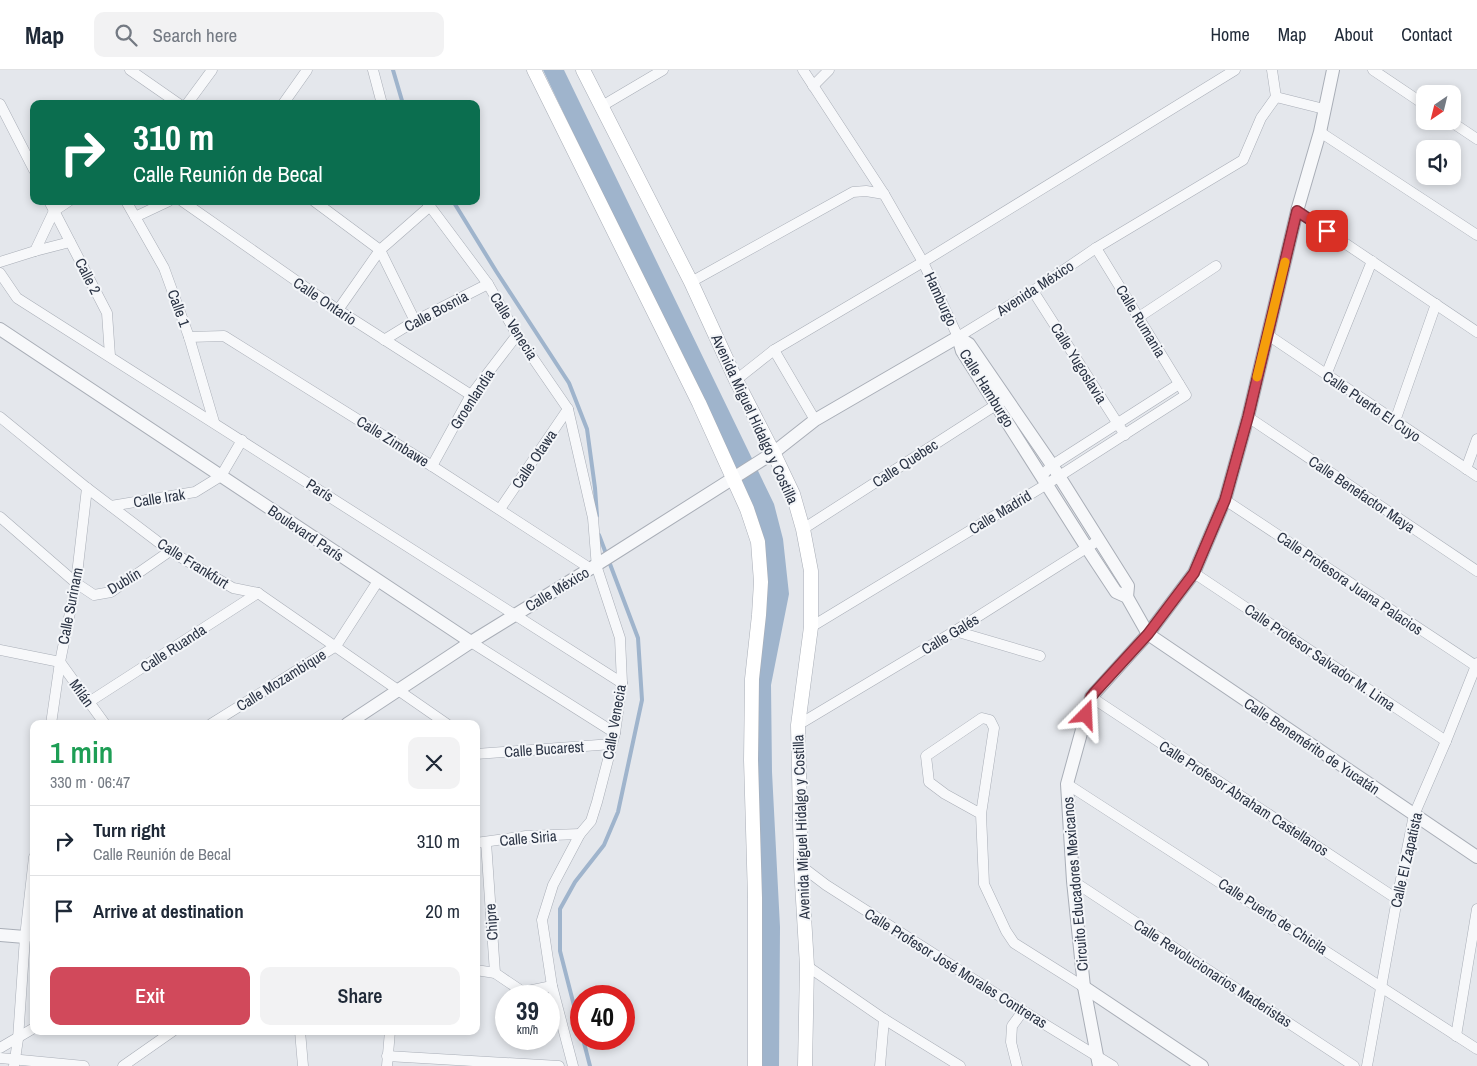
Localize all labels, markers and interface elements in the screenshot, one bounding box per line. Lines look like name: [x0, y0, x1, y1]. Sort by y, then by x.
search box: [94, 12, 444, 57]
text: Map: [25, 19, 64, 51]
icon: search: [112, 21, 140, 49]
text: Search here: [152, 22, 237, 48]
text: Home: [1210, 22, 1250, 47]
text: Map: [1278, 22, 1307, 47]
text: About: [1335, 22, 1373, 47]
text: Contact: [1401, 22, 1452, 47]
north arrow: [1416, 85, 1461, 130]
map controls: [1416, 85, 1461, 185]
text: 310 m: [133, 114, 214, 161]
icon: right: [50, 120, 115, 185]
button: sound: [1416, 140, 1461, 185]
text: Calle Reunión de Becal: [133, 159, 323, 189]
pin: [1306, 210, 1348, 252]
icon: arrive: [1313, 217, 1341, 245]
street label: Calle 2: [70, 254, 106, 298]
street label: Avenida México: [992, 255, 1078, 321]
street label: Hamburgo: [919, 269, 963, 330]
street label: Calle Ontario: [289, 272, 361, 330]
street label: Calle Rumania: [1111, 281, 1171, 361]
street label: Calle Bosnia: [400, 285, 472, 337]
street label: Calle 1: [163, 286, 195, 330]
street label: Calle Venecia: [485, 288, 543, 364]
street label: Calle Yugoslavia: [1046, 319, 1112, 407]
street label: Avenida Miguel Hidalgo y Costilla: [706, 330, 804, 507]
street label: Calle Hamburgo: [955, 345, 1020, 431]
street label: Groenlandia: [445, 365, 499, 433]
street label: Calle Puerto El Cuyo: [1319, 365, 1425, 447]
street label: Calle Zimbawe: [353, 410, 433, 472]
street label: Calle Otawa: [507, 425, 562, 493]
street label: Calle Quebec: [868, 434, 942, 492]
street label: Calle Benefactor Maya: [1305, 451, 1420, 538]
street label: París: [302, 473, 338, 507]
street label: Calle Irak: [132, 483, 187, 512]
street label: Calle Madrid: [965, 485, 1035, 539]
street label: Boulevard París: [264, 500, 348, 566]
street label: Calle Profesora Juana Palacios: [1273, 526, 1427, 640]
street label: Calle Frankfurt: [153, 533, 233, 594]
street label: Calle México: [521, 562, 593, 616]
street label: Dublín: [103, 563, 145, 599]
street label: Calle Surinam: [52, 566, 88, 646]
street label: Calle Profesor Salvador M. Lima: [1240, 599, 1400, 715]
street label: Calle Galés: [917, 609, 983, 659]
street label: Calle Ruanda: [136, 619, 210, 677]
street label: Calle Mozambique: [232, 644, 330, 716]
street label: Milán: [65, 675, 99, 711]
street label: Calle Venecia: [597, 683, 631, 761]
position arrow: [1059, 688, 1111, 740]
street label: Calle Benemérito de Yucatán: [1240, 693, 1384, 799]
text: 1 min: [50, 732, 113, 772]
street label: Avenida Miguel Hidalgo y Costilla: [787, 734, 815, 921]
street label: Calle Profesor Abraham Castellanos: [1155, 735, 1333, 861]
street label: Calle Bucarest: [503, 736, 585, 762]
button: close: [408, 737, 460, 789]
text: 330 m · 06:47: [50, 771, 130, 793]
street label: Circuito Educadores Mexicanos: [1057, 796, 1093, 972]
street label: Calle El Zapatista: [1385, 810, 1427, 910]
text: Turn right: [93, 817, 165, 843]
street label: Calle Siria: [498, 825, 558, 851]
icon: right: [50, 827, 78, 855]
text: 310 m: [417, 828, 460, 854]
text: Calle Reunión de Becal: [93, 843, 231, 865]
street label: Calle Puerto de Chicila: [1214, 873, 1332, 959]
icon: arrive: [50, 897, 78, 925]
text: Arrive at destination: [93, 898, 244, 924]
text: 20 m: [425, 898, 460, 924]
street label: Chipre: [479, 903, 503, 941]
street label: Calle Profesor José Morales Contreras: [861, 903, 1051, 1033]
street label: Calle Revolucionarios Maderistas: [1130, 914, 1296, 1032]
button: Exit: [50, 967, 250, 1025]
button: Share: [260, 967, 460, 1025]
speed limit sign: 40: [570, 985, 635, 1050]
text: 39: [516, 994, 539, 1028]
text: km/h: [517, 1022, 538, 1038]

